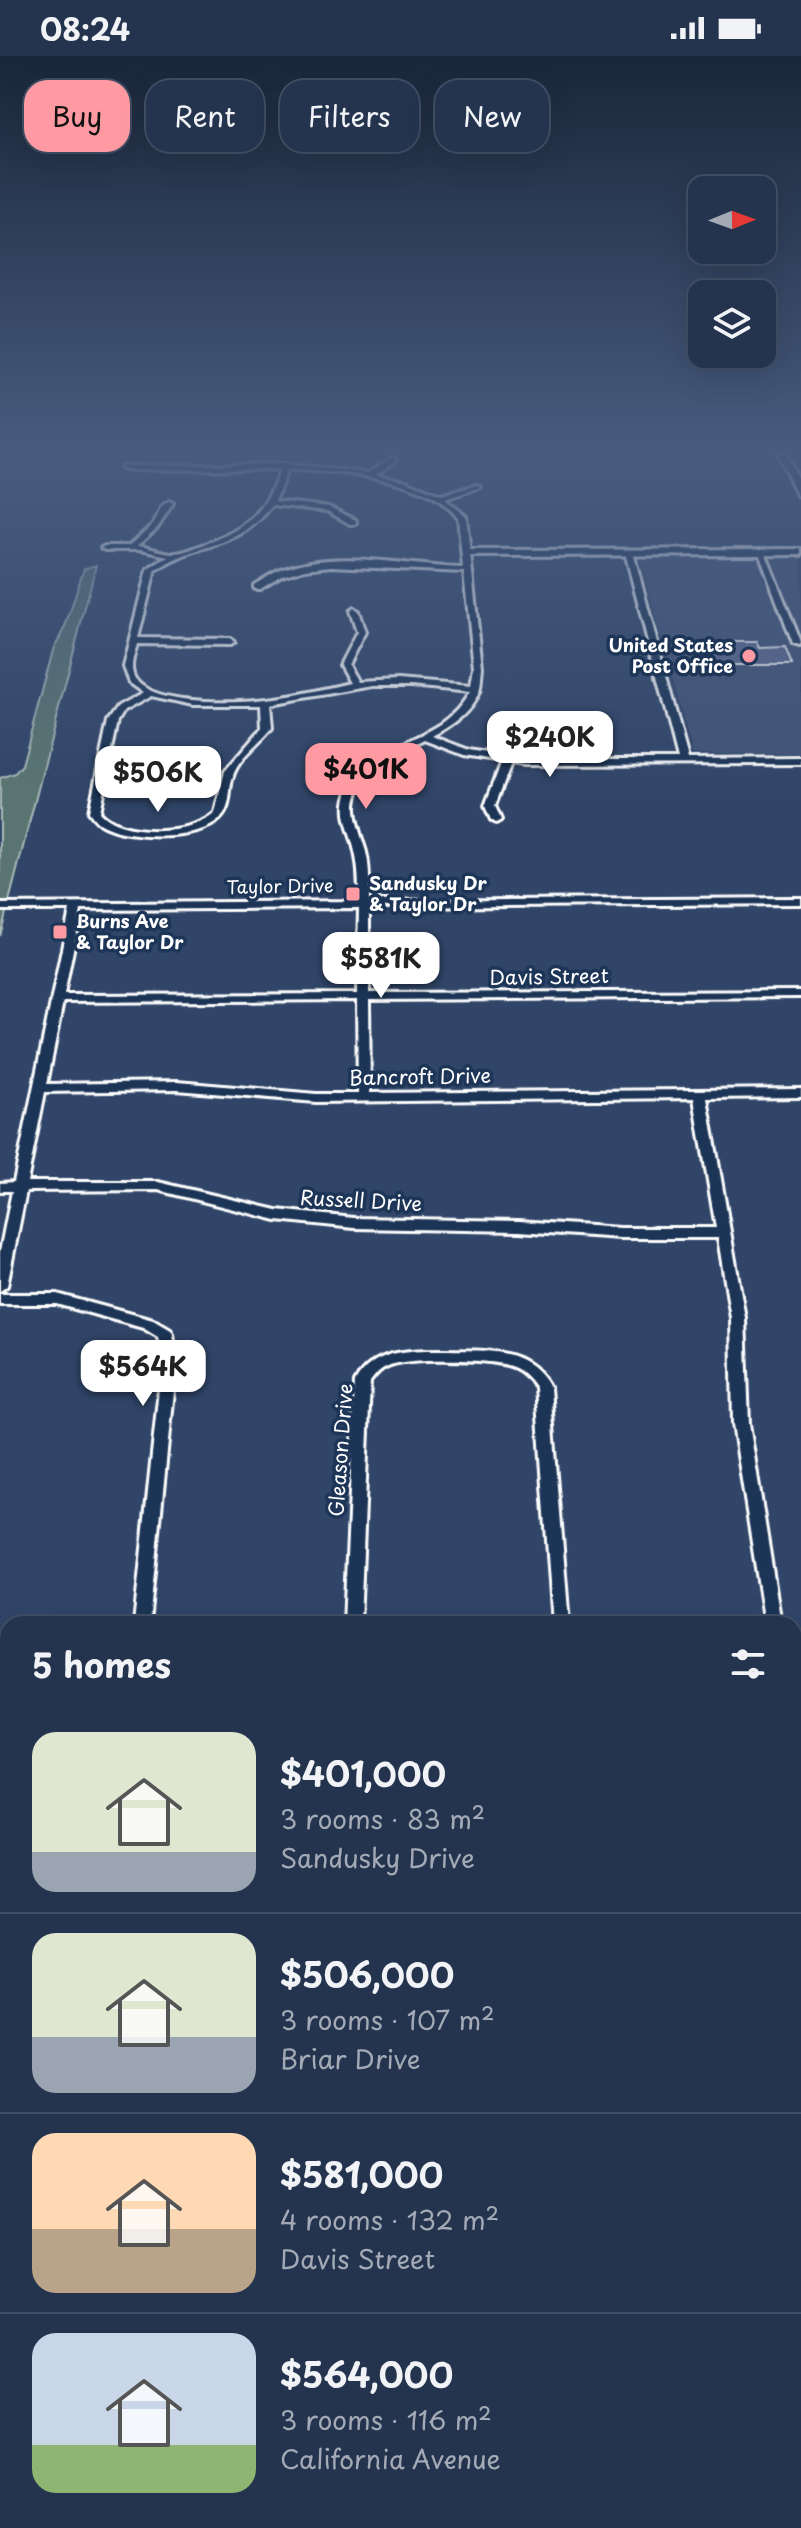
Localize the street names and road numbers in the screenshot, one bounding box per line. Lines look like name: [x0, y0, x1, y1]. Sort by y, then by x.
street label: Taylor Drive: [226, 871, 334, 900]
street label: Davis Street: [489, 960, 609, 992]
street label: Bancroft Drive: [349, 1060, 491, 1092]
street label: Russell Drive: [299, 1182, 423, 1218]
street label: Gleason Drive: [320, 1382, 360, 1518]

